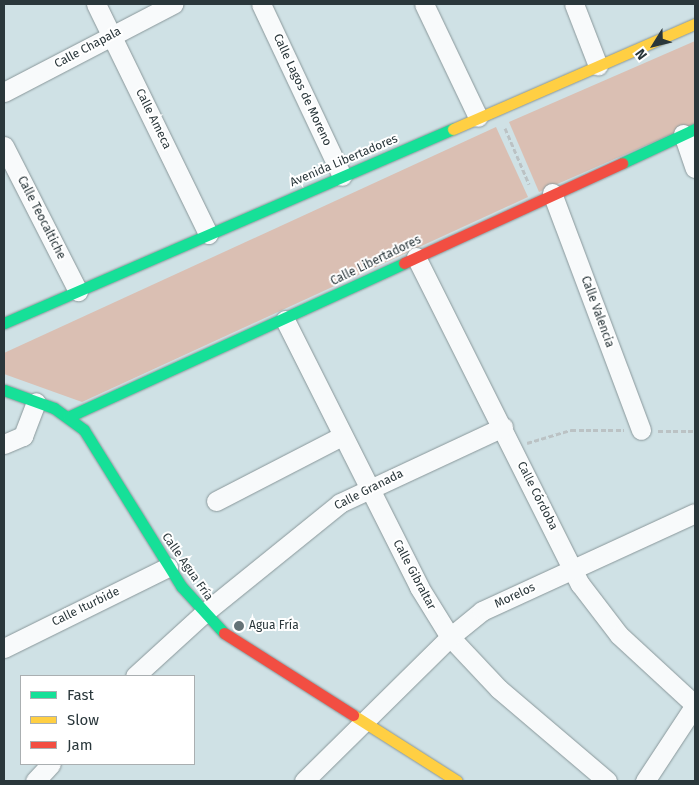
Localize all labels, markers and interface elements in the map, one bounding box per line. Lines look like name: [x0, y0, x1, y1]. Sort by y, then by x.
north arrow: [629, 20, 679, 70]
street label: Calle Chapala: [52, 24, 124, 72]
street label: Calle Lagos de Moreno: [270, 32, 334, 148]
text: N: [632, 45, 651, 63]
street label: Calle Ameca: [132, 86, 174, 152]
street label: Avenida Libertadores: [288, 132, 400, 190]
street label: Calle Teocaltiche: [14, 174, 68, 262]
street label: Calle Libertadores: [328, 233, 424, 289]
street label: Calle Valencia: [577, 274, 617, 350]
street label: Calle Córdoba: [514, 459, 560, 533]
street label: Calle Granada: [332, 466, 406, 514]
street label: Calle Agua Fría: [158, 530, 216, 604]
street label: Calle Gibraltar: [389, 537, 439, 613]
street label: Morelos: [492, 580, 538, 612]
street label: Calle Iturbide: [50, 584, 122, 630]
place label: Agua Fría: [249, 619, 299, 633]
marker: Agua Fría: [233, 620, 245, 632]
legend: [20, 675, 195, 765]
text: Fast: [67, 686, 94, 704]
text: Slow: [67, 711, 99, 729]
text: Jam: [67, 736, 93, 754]

